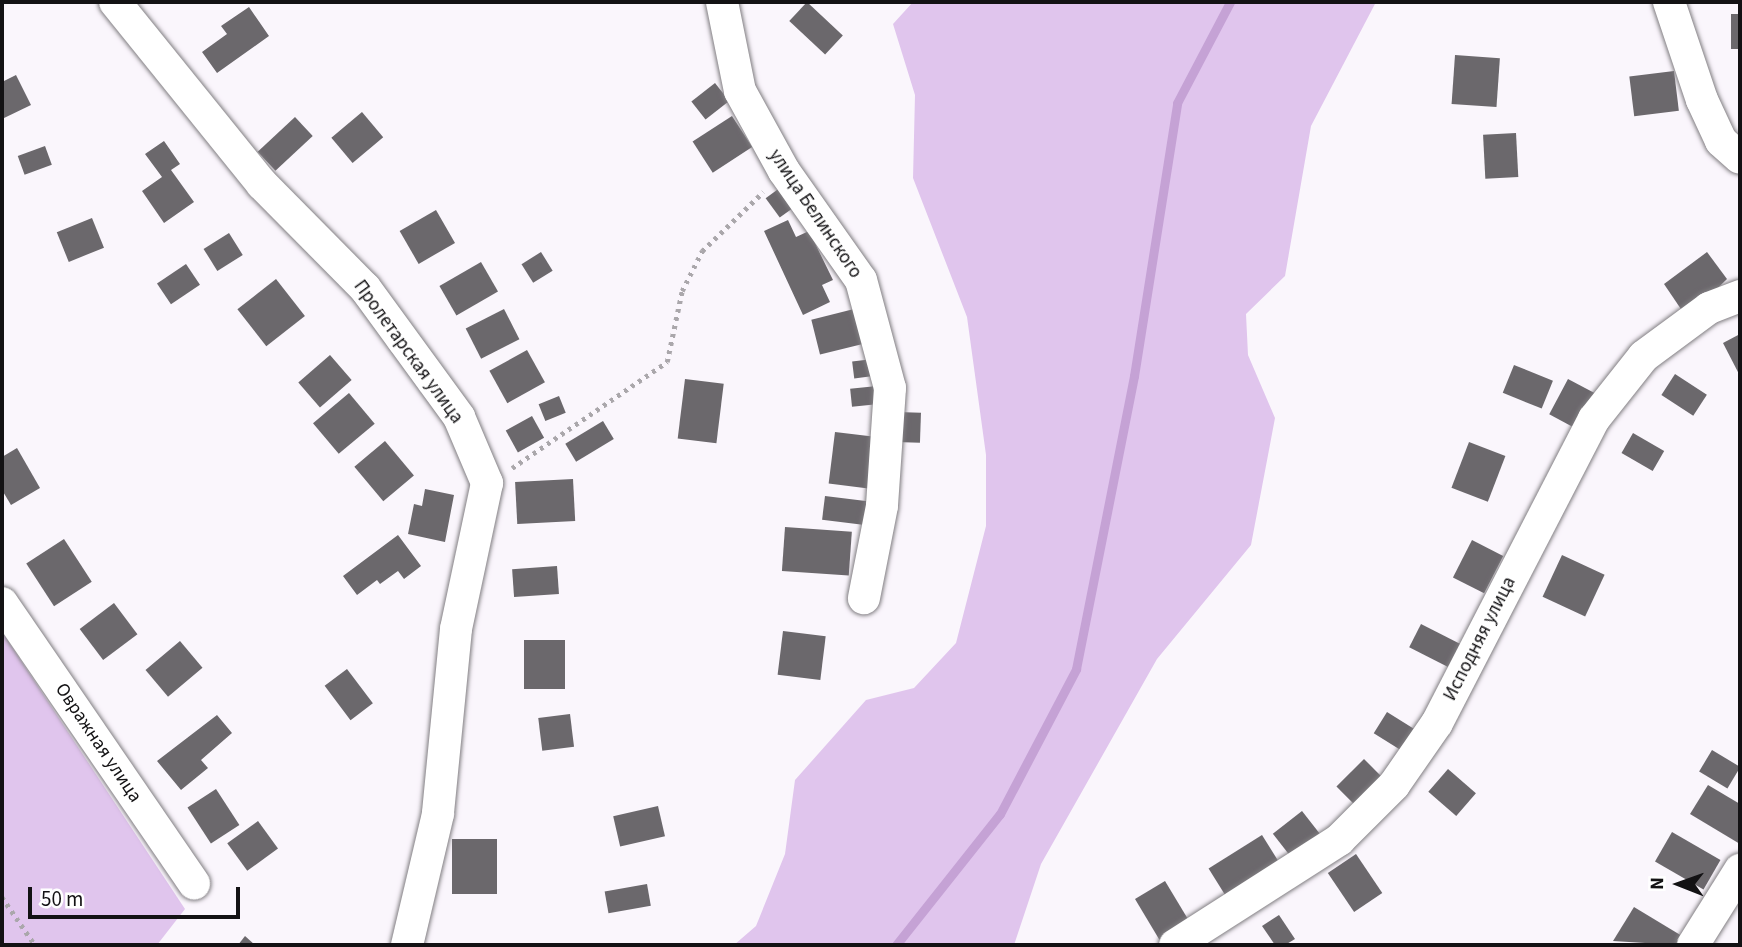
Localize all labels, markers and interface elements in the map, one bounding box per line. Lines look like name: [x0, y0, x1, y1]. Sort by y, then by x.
street label: улица Белинского: [763, 145, 867, 283]
street label: Пролетарская улица: [348, 276, 468, 428]
street label: Исподняя улица: [1439, 573, 1521, 705]
street label: Овражная улица: [50, 679, 146, 807]
north arrow: [1644, 849, 1714, 919]
scale bar: [32, 874, 243, 918]
text: N: [1644, 877, 1671, 890]
text: 50 m: [41, 884, 83, 914]

